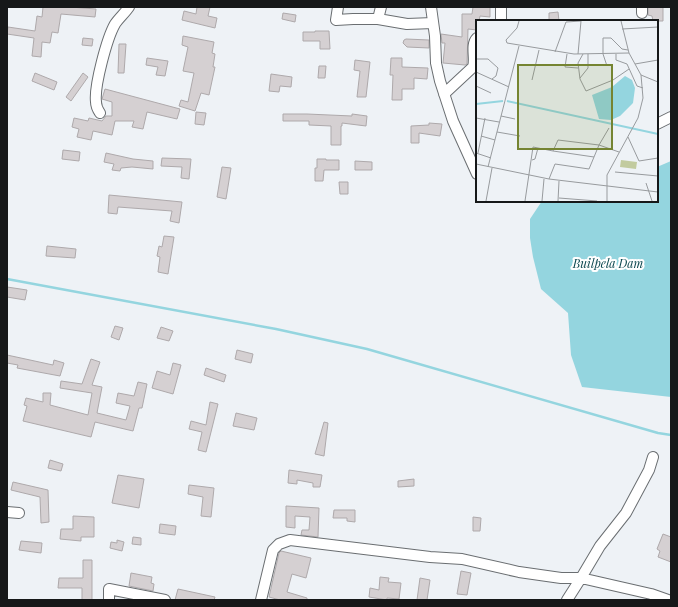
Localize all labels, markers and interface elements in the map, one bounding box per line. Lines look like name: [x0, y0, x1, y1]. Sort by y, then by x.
inset map: [476, 20, 658, 202]
water label: Builpela Dam: [572, 255, 644, 271]

